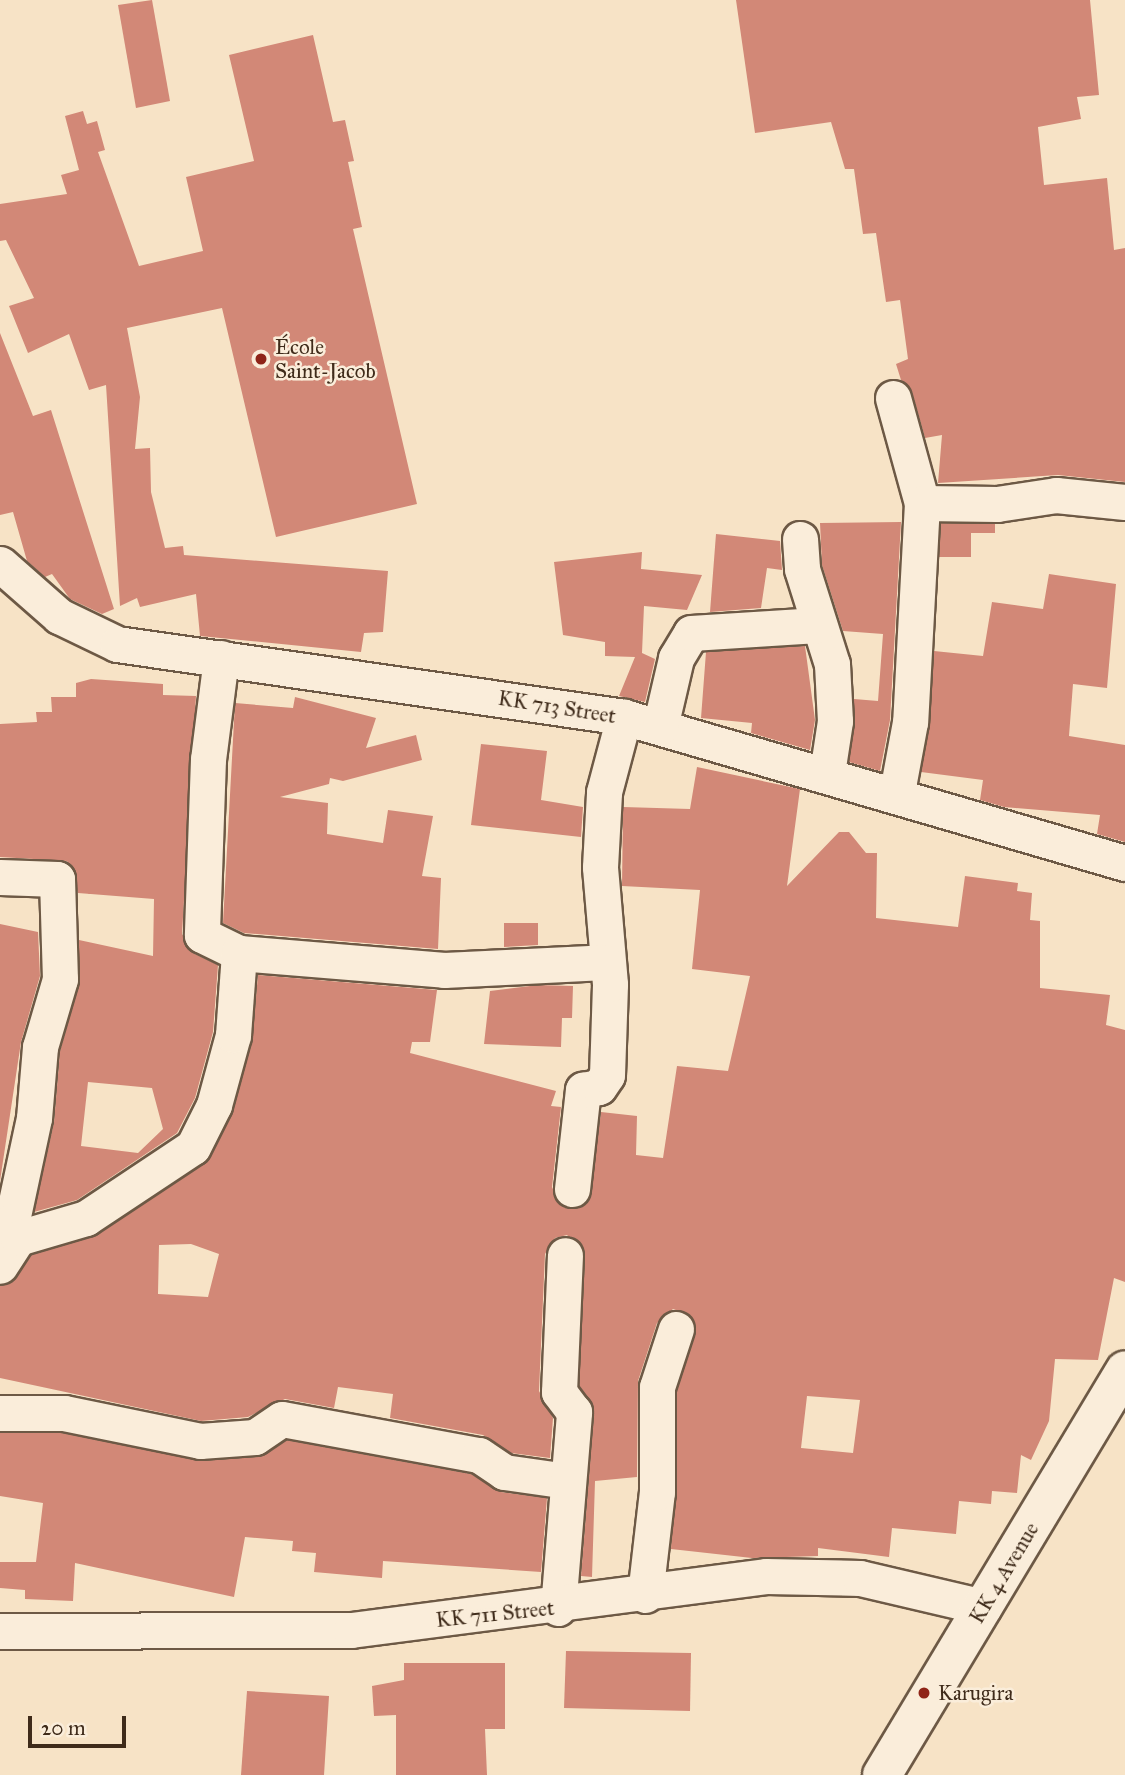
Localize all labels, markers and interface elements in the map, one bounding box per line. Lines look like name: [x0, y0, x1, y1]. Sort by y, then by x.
place label: École Saint-Jacob: [275, 334, 376, 384]
marker: École Saint-Jacob: [253, 351, 269, 367]
street label: KK 713 Street: [496, 685, 618, 729]
street label: KK 4 Avenue: [964, 1518, 1044, 1628]
street label: KK 711 Street: [435, 1595, 555, 1633]
place label: Karugira: [938, 1680, 1013, 1706]
marker: Karugira: [916, 1685, 932, 1701]
scale bar: [32, 1702, 130, 1746]
text: 20 m: [41, 1715, 86, 1741]

